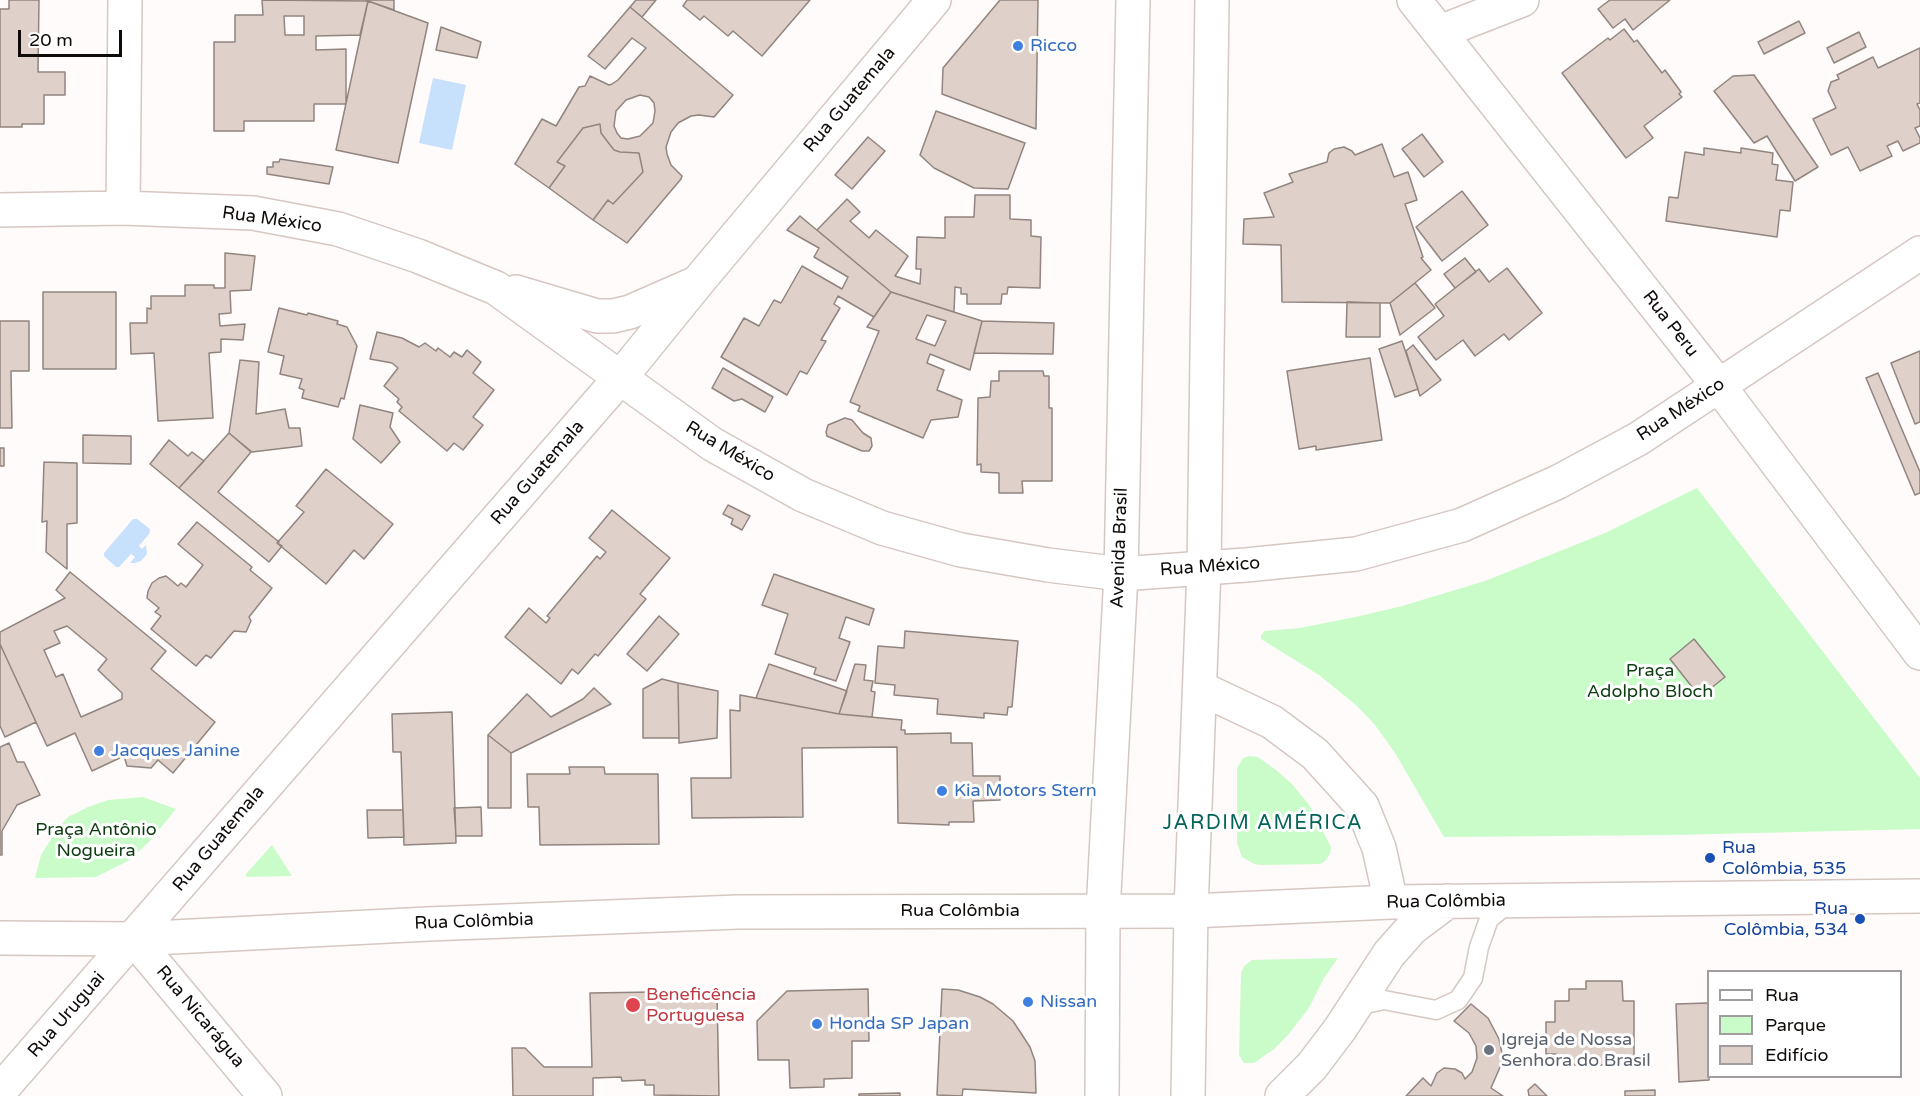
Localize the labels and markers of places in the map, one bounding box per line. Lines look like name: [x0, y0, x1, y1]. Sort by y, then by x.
place label: Ricco: [1030, 35, 1077, 57]
marker: Ricco: [1011, 39, 1025, 53]
place label: Jacques Janine: [111, 740, 240, 762]
marker: Jacques Janine: [92, 744, 106, 758]
place label: Kia Motors Stern: [954, 780, 1097, 802]
marker: Kia Motors Stern: [935, 784, 949, 798]
place label: Rua Colômbia, 535: [1722, 837, 1846, 880]
marker: Rua Colômbia, 535: [1703, 851, 1717, 865]
place label: Rua Colômbia, 534: [1724, 898, 1848, 940]
marker: Rua Colômbia, 534: [1853, 912, 1867, 926]
place label: Beneficência Portuguesa: [646, 984, 756, 1026]
place label: Nissan: [1040, 991, 1097, 1013]
marker: Nissan: [1021, 995, 1035, 1009]
marker: Beneficência Portuguesa: [624, 996, 642, 1014]
place label: Honda SP Japan: [829, 1013, 969, 1035]
marker: Honda SP Japan: [810, 1017, 824, 1031]
place label: Igreja de Nossa Senhora do Brasil: [1501, 1029, 1651, 1072]
marker: Igreja de Nossa Senhora do Brasil: [1482, 1043, 1496, 1057]

